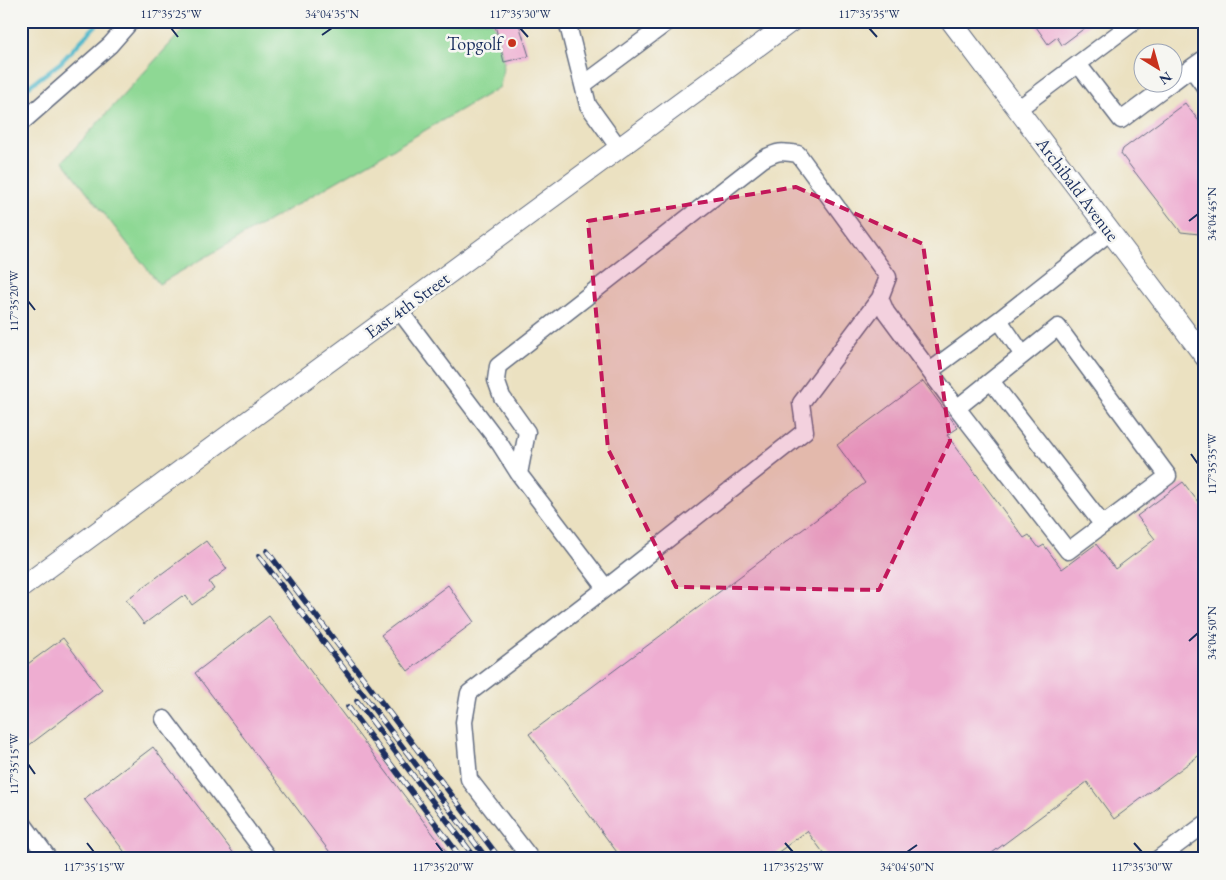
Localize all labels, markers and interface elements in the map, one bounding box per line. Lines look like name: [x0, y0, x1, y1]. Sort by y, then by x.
text: 117°35'25"W: [140, 6, 203, 22]
text: 34°04'35"N: [305, 6, 359, 22]
text: 117°35'30"W: [489, 6, 552, 22]
text: 117°35'35"W: [838, 6, 901, 22]
place label: Topgolf: [447, 32, 504, 55]
marker: Topgolf: [506, 37, 518, 49]
north arrow: [1134, 42, 1184, 92]
text: N: [1155, 68, 1176, 89]
street label: Archibald Avenue: [1031, 132, 1125, 246]
text: 34°04'45"N: [1204, 187, 1220, 241]
street label: East 4th Street: [360, 267, 454, 343]
text: 117°35'20"W: [6, 269, 22, 332]
text: 117°35'35"W: [1204, 432, 1220, 495]
text: 34°04'50"N: [1204, 606, 1220, 660]
text: 117°35'15"W: [6, 732, 22, 795]
text: 117°35'15"W: [63, 859, 126, 875]
text: 117°35'20"W: [412, 859, 475, 875]
text: 117°35'25"W: [762, 859, 825, 875]
text: 34°04'50"N: [880, 859, 934, 875]
text: 117°35'30"W: [1111, 859, 1174, 875]

